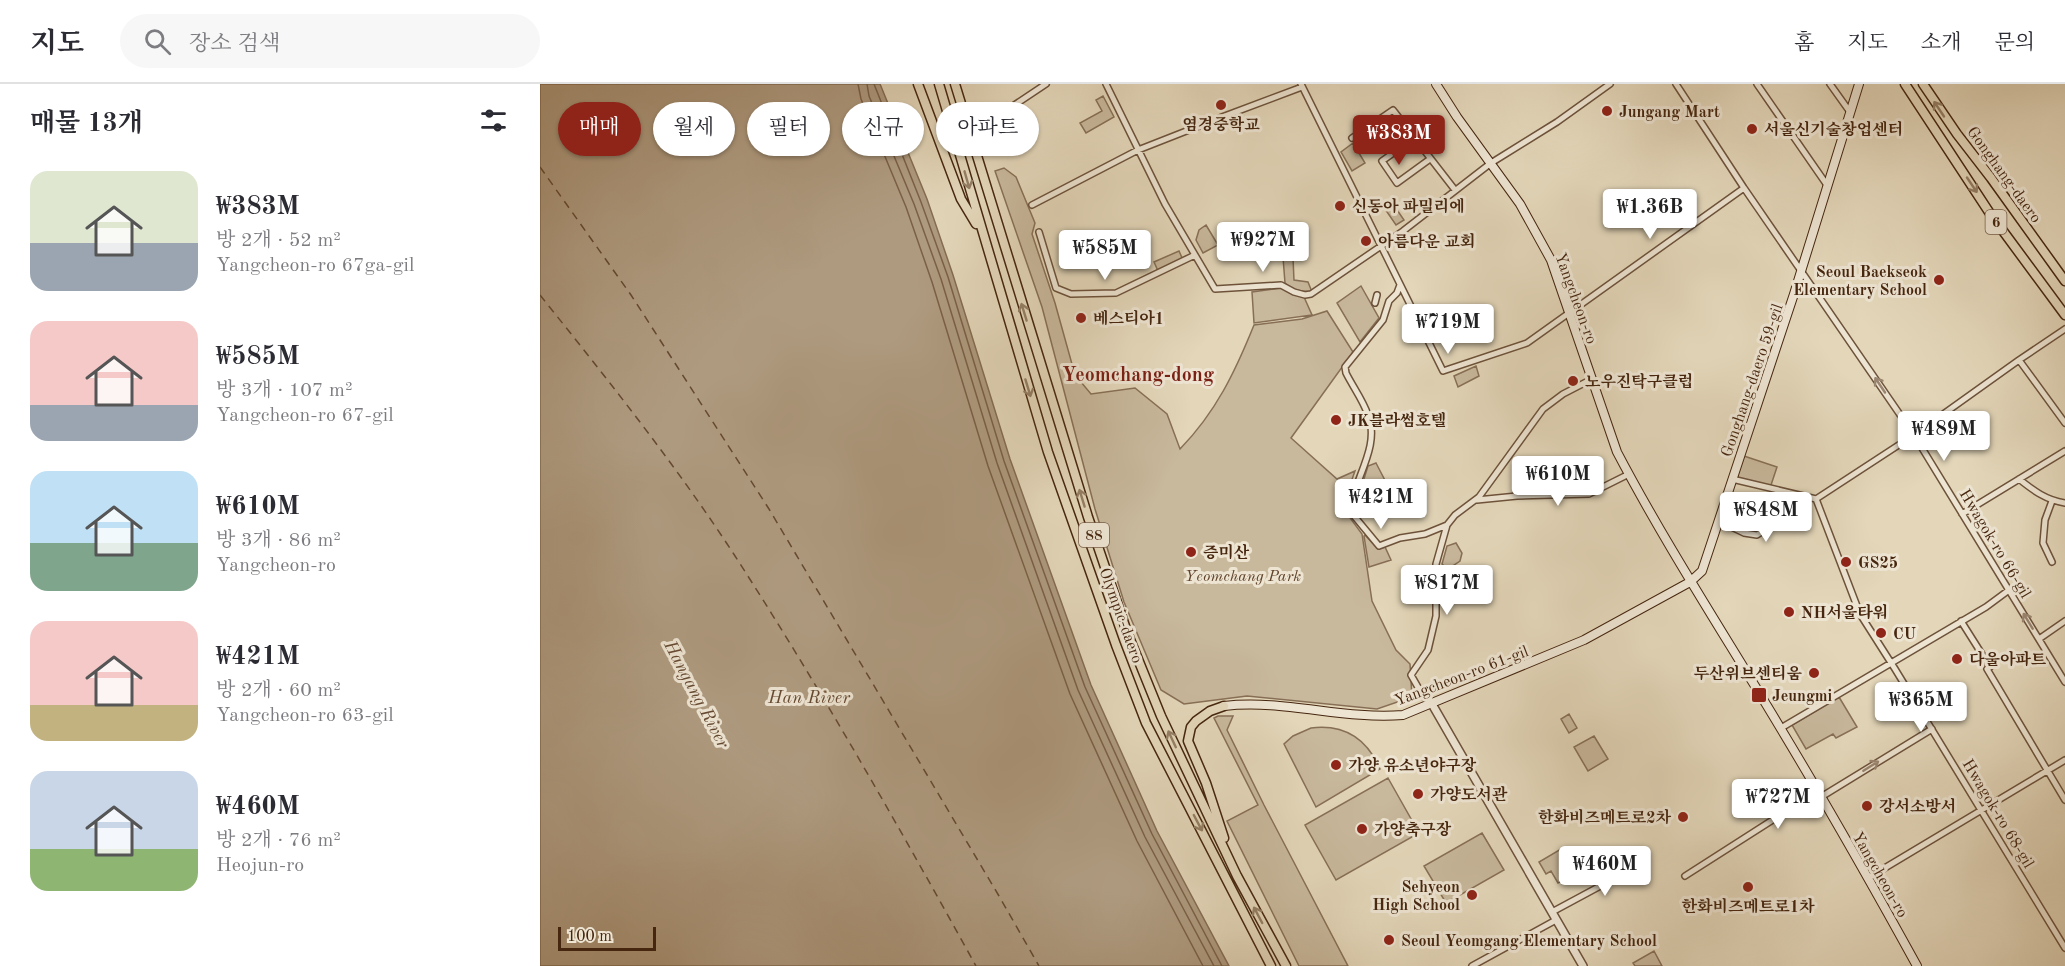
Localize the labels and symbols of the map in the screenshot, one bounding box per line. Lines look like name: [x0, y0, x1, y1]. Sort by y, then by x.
marker: 염경중학교: [1214, 98, 1228, 112]
one-way arrow: [1933, 101, 1945, 117]
marker: Jungang Mart: [1600, 104, 1614, 118]
place label: Jungang Mart: [1619, 105, 1720, 121]
place label: 염경중학교: [1182, 115, 1260, 134]
pin: ₩383M: [1357, 115, 1441, 166]
place label: 서울신기술창업센터: [1764, 120, 1903, 139]
marker: 서울신기술창업센터: [1745, 122, 1759, 136]
street label: Gonghang-daero: [1963, 124, 2044, 226]
one-way arrow: [962, 171, 974, 190]
one-way arrow: [1966, 176, 1978, 193]
pin: ₩1.36B: [1601, 189, 1699, 240]
place label: 신동아 파밀리에: [1352, 197, 1465, 216]
marker: 신동아 파밀리에: [1333, 199, 1347, 213]
road number: 6: [1986, 210, 2006, 234]
pin: ₩927M: [1221, 222, 1305, 273]
pin: ₩585M: [1063, 230, 1147, 281]
place label: 아름다운 교회: [1378, 232, 1475, 251]
marker: 아름다운 교회: [1359, 234, 1373, 248]
street label: Yangcheon-ro: [1551, 251, 1599, 347]
place label: Seoul Baekseok Elementary School: [1793, 265, 1927, 299]
marker: Seoul Baekseok Elementary School: [1932, 273, 1946, 287]
street label: Gonghang-daero 59-gil: [1719, 302, 1787, 459]
one-way arrow: [1018, 303, 1029, 322]
pin: ₩719M: [1406, 304, 1490, 355]
place label: 베스티아1: [1093, 309, 1164, 328]
marker: 베스티아1: [1074, 311, 1088, 325]
district label: Yeomchang-dong: [1062, 366, 1214, 386]
place label: 노우진탁구클럽: [1585, 372, 1693, 391]
marker: 노우진탁구클럽: [1566, 374, 1580, 388]
one-way arrow: [1874, 377, 1886, 394]
one-way arrow: [1023, 378, 1034, 397]
place label: JK블라썸호텔: [1348, 411, 1446, 430]
pin: ₩489M: [1902, 411, 1986, 462]
marker: JK블라썸호텔: [1329, 413, 1343, 427]
pin: ₩610M: [1516, 456, 1600, 507]
pin: ₩421M: [1339, 479, 1423, 530]
street label: Hwagok-ro 66-gil: [1956, 487, 2033, 601]
one-way arrow: [1076, 489, 1087, 508]
pin: ₩848M: [1724, 492, 1808, 543]
road number: 88: [1079, 523, 1109, 547]
place label: 증미산: [1203, 543, 1250, 562]
marker: 증미산: [1184, 545, 1198, 559]
marker: GS25: [1839, 555, 1853, 569]
place label: GS25: [1858, 556, 1898, 572]
pin: ₩817M: [1405, 565, 1489, 616]
street label: Olympic-daero: [1095, 566, 1145, 666]
park label: Yeomchang Park: [1185, 569, 1301, 585]
place label: NH서울타워: [1801, 603, 1888, 622]
marker: NH서울타워: [1782, 605, 1796, 619]
one-way arrow: [2022, 613, 2034, 630]
marker: CU: [1874, 626, 1888, 640]
place label: CU: [1893, 627, 1917, 643]
water label: Hangang River: [660, 637, 733, 752]
street label: Yangcheon-ro 61-gil: [1393, 644, 1531, 710]
place label: 다울아파트: [1969, 650, 2047, 669]
marker: 다울아파트: [1950, 652, 1964, 666]
place label: 두산위브센티움: [1694, 664, 1803, 683]
marker: 두산위브센티움: [1807, 666, 1821, 680]
pin: ₩365M: [1879, 682, 1963, 733]
marker: Jeungmi: [1750, 686, 1768, 704]
water label: Han River: [767, 689, 851, 707]
place label: Jeungmi: [1772, 689, 1833, 705]
one-way arrow: [1166, 731, 1178, 749]
place label: 가양 유소년야구장: [1348, 756, 1477, 775]
street label: Hwagok-ro 68-gil: [1959, 757, 2036, 871]
marker: 가양 유소년야구장: [1329, 758, 1343, 772]
one-way arrow: [1862, 760, 1879, 772]
pin: ₩727M: [1736, 779, 1820, 830]
place label: 가양도서관: [1430, 785, 1508, 804]
marker: 가양도서관: [1411, 787, 1425, 801]
place label: 강서소방서: [1879, 797, 1956, 816]
marker: 강서소방서: [1860, 799, 1874, 813]
place label: 한화비즈메트로2차: [1538, 808, 1672, 827]
marker: 한화비즈메트로2차: [1676, 810, 1690, 824]
one-way arrow: [1193, 813, 1204, 831]
place label: 가양축구장: [1374, 820, 1452, 839]
marker: 가양축구장: [1355, 822, 1369, 836]
street label: Yangcheon-ro: [1848, 829, 1910, 921]
pin: ₩460M: [1563, 846, 1647, 897]
place label: Sehyeon High School: [1372, 880, 1460, 914]
marker: 한화비즈메트로1차: [1741, 880, 1755, 894]
marker: Sehyeon High School: [1465, 888, 1479, 902]
place label: 한화비즈메트로1차: [1682, 897, 1815, 916]
one-way arrow: [1252, 906, 1263, 924]
scale bar: [558, 924, 656, 952]
marker: Seoul Yeomgang Elementary School: [1382, 933, 1396, 947]
place label: Seoul Yeomgang Elementary School: [1401, 934, 1657, 950]

